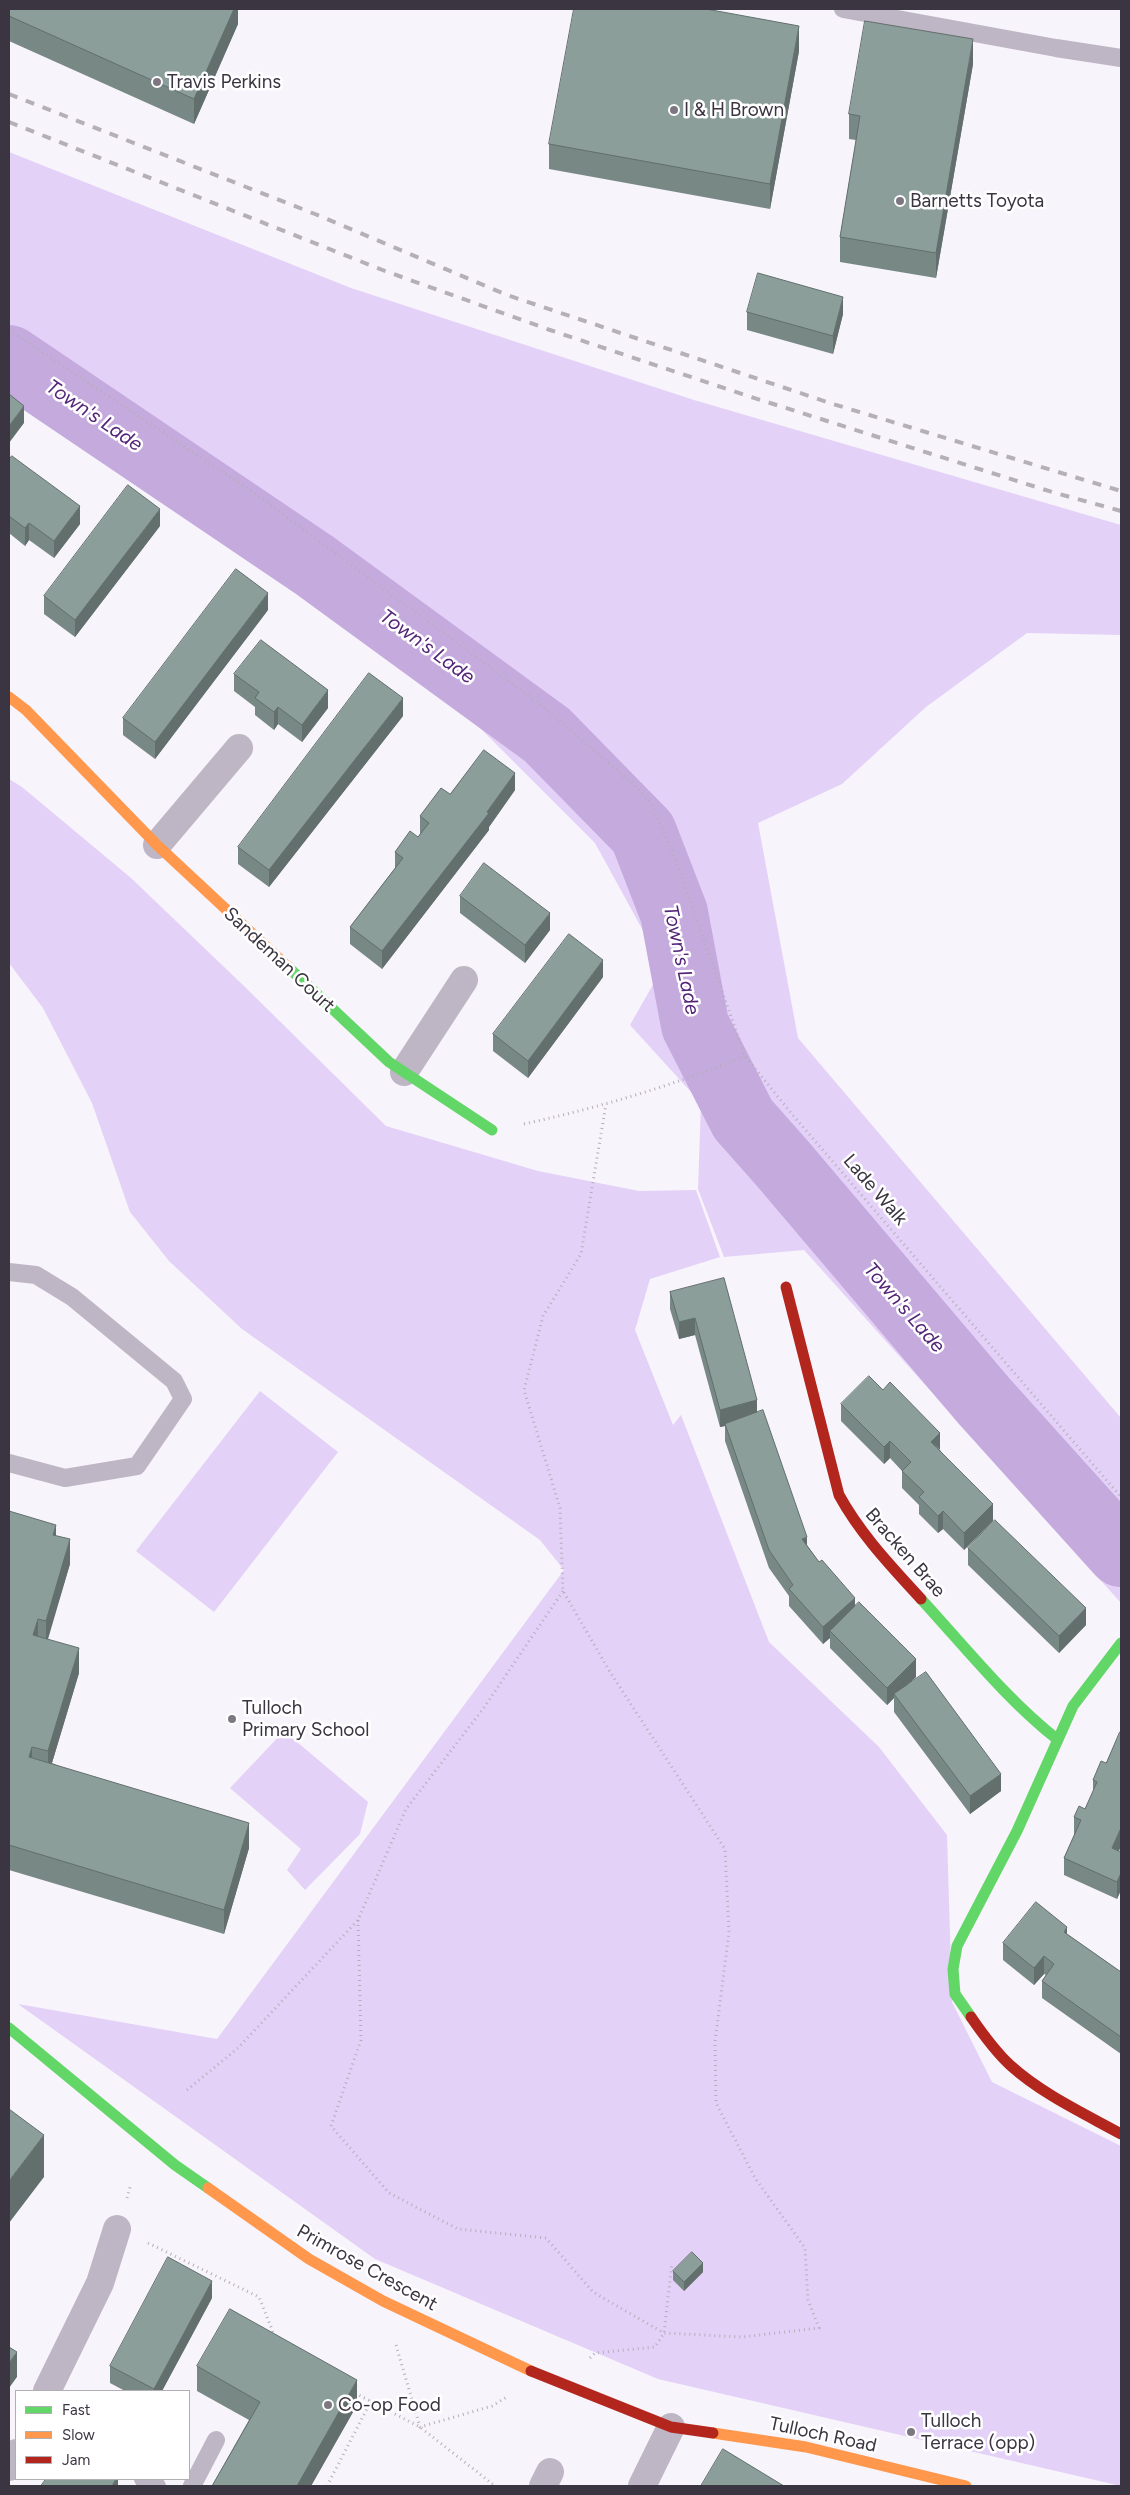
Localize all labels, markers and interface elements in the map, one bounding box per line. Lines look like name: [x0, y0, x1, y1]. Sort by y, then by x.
place label: Travis Perkins: [167, 71, 281, 93]
marker: Travis Perkins: [151, 76, 163, 88]
place label: I & H Brown: [684, 99, 784, 121]
marker: I & H Brown: [668, 104, 680, 116]
place label: Barnetts Toyota: [910, 190, 1044, 212]
marker: Barnetts Toyota: [894, 195, 906, 207]
water label: Town's Lade: [41, 375, 147, 457]
water label: Town's Lade: [375, 605, 479, 689]
street label: Sandeman Court: [219, 903, 339, 1017]
water label: Town's Lade: [658, 903, 704, 1017]
street label: Lade Walk: [838, 1150, 912, 1230]
water label: Town's Lade: [858, 1258, 950, 1358]
street label: Bracken Brae: [860, 1504, 950, 1602]
place label: Tulloch Primary School: [242, 1697, 369, 1741]
marker: Tulloch Primary School: [226, 1713, 238, 1725]
street label: Primrose Crescent: [293, 2220, 441, 2316]
legend: [15, 2390, 190, 2480]
place label: Co-op Food: [338, 2394, 441, 2416]
marker: Co-op Food: [322, 2399, 334, 2411]
text: Fast: [62, 2401, 90, 2419]
place label: Tulloch Terrace (opp): [921, 2410, 1035, 2454]
street label: Tulloch Road: [767, 2413, 879, 2457]
text: Slow: [62, 2426, 95, 2444]
marker: Tulloch Terrace (opp): [905, 2426, 917, 2438]
text: Jam: [62, 2451, 90, 2469]

